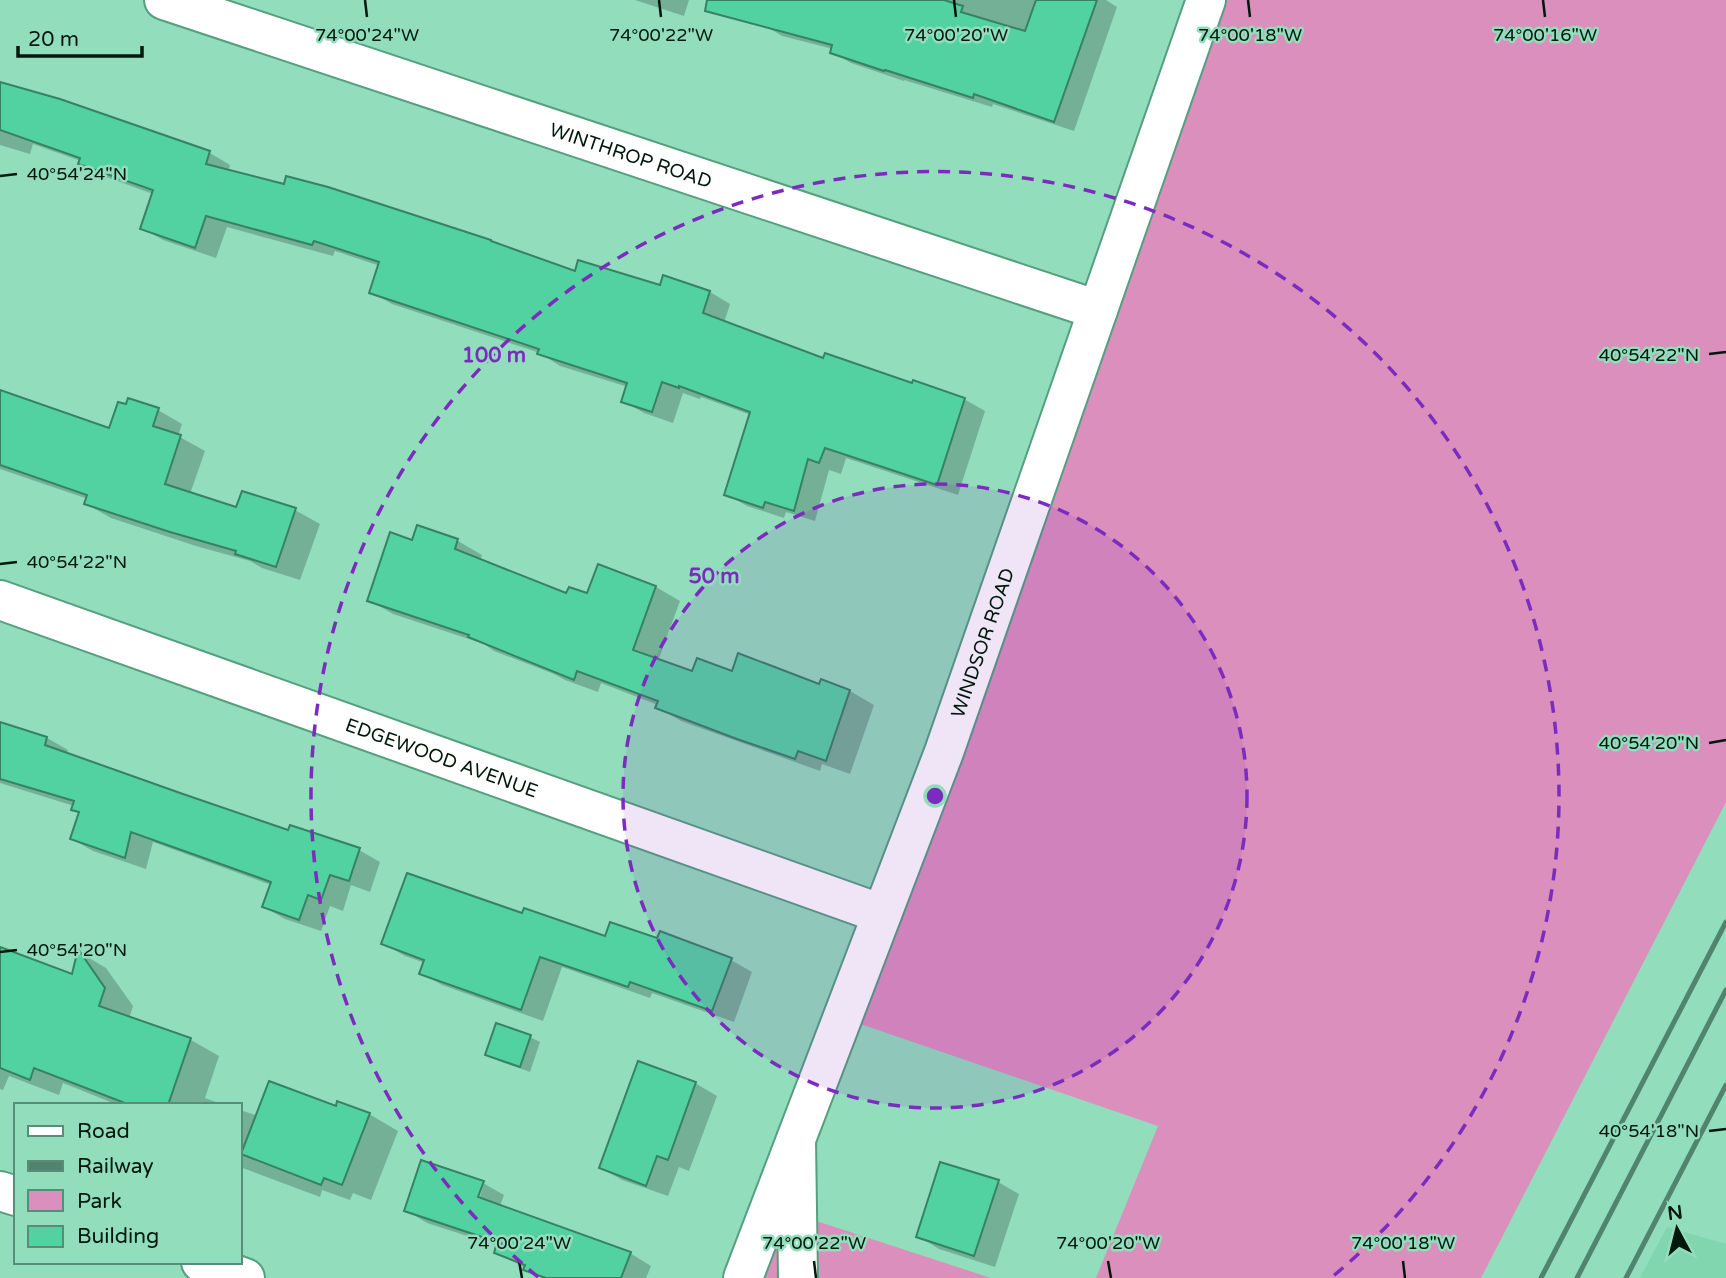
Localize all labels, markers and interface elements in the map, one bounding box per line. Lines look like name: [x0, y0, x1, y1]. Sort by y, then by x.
scale bar: [18, 14, 142, 58]
text: 74°00'24"W: [315, 24, 419, 46]
text: 74°00'22"W: [609, 24, 713, 46]
text: 74°00'20"W: [904, 24, 1008, 46]
text: 74°00'18"W: [1198, 24, 1302, 46]
text: 74°00'16"W: [1493, 24, 1597, 46]
text: 20 m: [28, 27, 79, 52]
street label: WINTHROP ROAD: [547, 119, 715, 193]
text: 40°54'24"N: [27, 163, 127, 185]
text: 100 m: [462, 343, 526, 368]
text: 40°54'22"N: [1599, 344, 1699, 366]
text: 40°54'22"N: [27, 551, 127, 573]
text: 50 m: [688, 564, 740, 589]
street label: WINDSOR ROAD: [947, 565, 1019, 721]
street label: EDGEWOOD AVENUE: [342, 714, 541, 803]
text: 40°54'20"N: [1599, 732, 1699, 754]
centre of rings: [923, 784, 947, 808]
text: 40°54'20"N: [27, 939, 127, 961]
legend: [14, 1103, 242, 1264]
text: Road: [77, 1119, 130, 1144]
text: 40°54'18"N: [1599, 1120, 1699, 1142]
text: Railway: [77, 1154, 154, 1179]
text: Park: [77, 1189, 122, 1214]
north arrow: [1642, 1194, 1712, 1264]
text: N: [1666, 1201, 1684, 1225]
text: Building: [77, 1224, 159, 1249]
text: 74°00'24"W: [467, 1232, 571, 1254]
text: 74°00'22"W: [762, 1232, 866, 1254]
text: 74°00'20"W: [1056, 1232, 1160, 1254]
text: 74°00'18"W: [1351, 1232, 1455, 1254]

